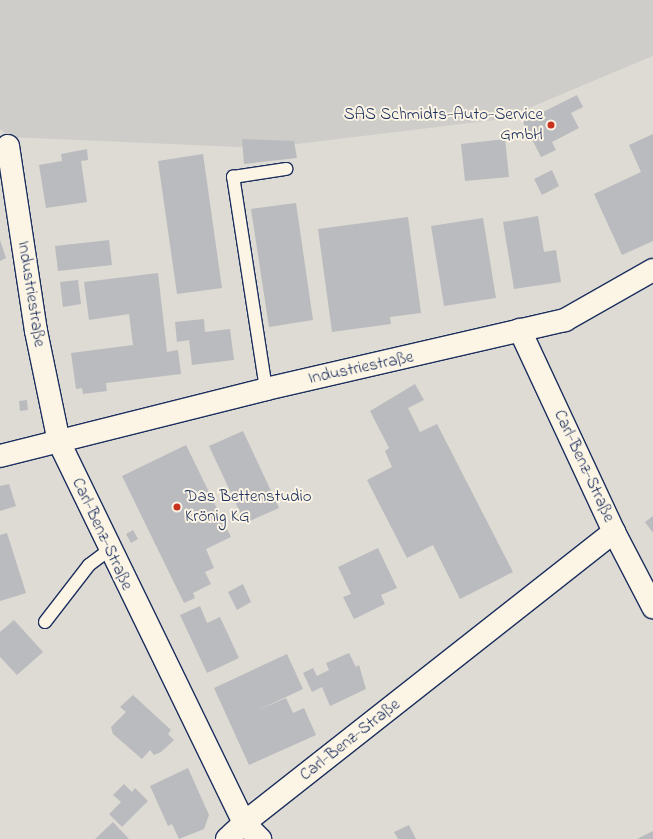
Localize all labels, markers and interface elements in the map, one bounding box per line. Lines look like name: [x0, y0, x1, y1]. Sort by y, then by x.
place label: SAS Schmidts-Auto-Service GmbH: [344, 105, 543, 145]
marker: SAS Schmidts-Auto-Service GmbH: [546, 120, 556, 130]
street label: Industriestraße: [13, 239, 49, 349]
street label: Industriestraße: [306, 347, 416, 389]
street label: Carl-Benz-Straße: [549, 407, 619, 525]
street label: Carl-Benz-Straße: [67, 475, 137, 593]
place label: Das Bettenstudio Krönig KG: [185, 487, 312, 527]
marker: Das Bettenstudio Krönig KG: [172, 502, 182, 512]
street label: Carl-Benz-Straße: [296, 695, 404, 785]

